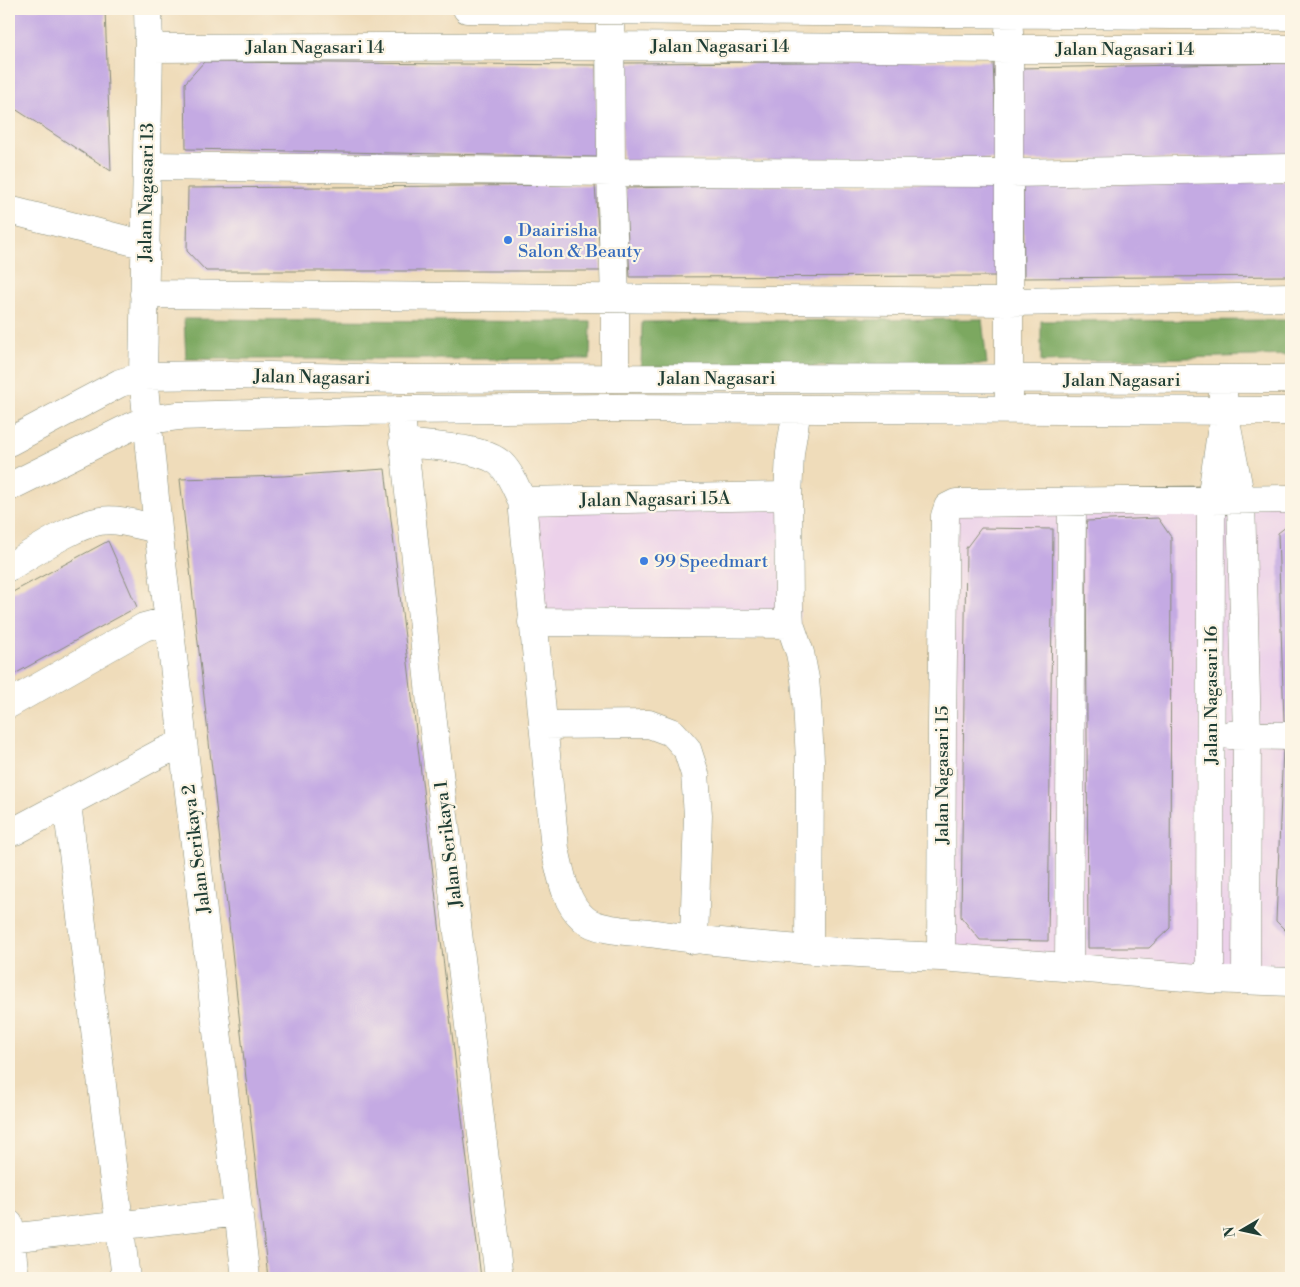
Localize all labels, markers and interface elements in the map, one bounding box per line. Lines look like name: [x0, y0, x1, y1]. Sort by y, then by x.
street label: Jalan Nagasari 14: [650, 35, 790, 58]
street label: Jalan Nagasari 14: [245, 36, 385, 59]
street label: Jalan Nagasari 14: [1055, 38, 1195, 61]
street label: Jalan Nagasari 13: [134, 122, 159, 263]
place label: Daairisha Salon & Beauty: [518, 219, 642, 263]
marker: Daairisha Salon & Beauty: [502, 234, 514, 246]
street label: Jalan Nagasari: [252, 365, 371, 390]
street label: Jalan Nagasari: [657, 367, 776, 390]
street label: Jalan Nagasari: [1062, 369, 1181, 392]
street label: Jalan Nagasari 15A: [578, 487, 731, 512]
place label: 99 Speedmart: [654, 550, 769, 573]
marker: 99 Speedmart: [638, 555, 650, 567]
street label: Jalan Nagasari 16: [1200, 625, 1223, 766]
street label: Jalan Nagasari 15: [931, 706, 954, 845]
street label: Jalan Serikaya 1: [429, 779, 468, 910]
street label: Jalan Serikaya 2: [177, 783, 216, 916]
north arrow: [1218, 1204, 1268, 1254]
text: N: [1220, 1225, 1240, 1239]

